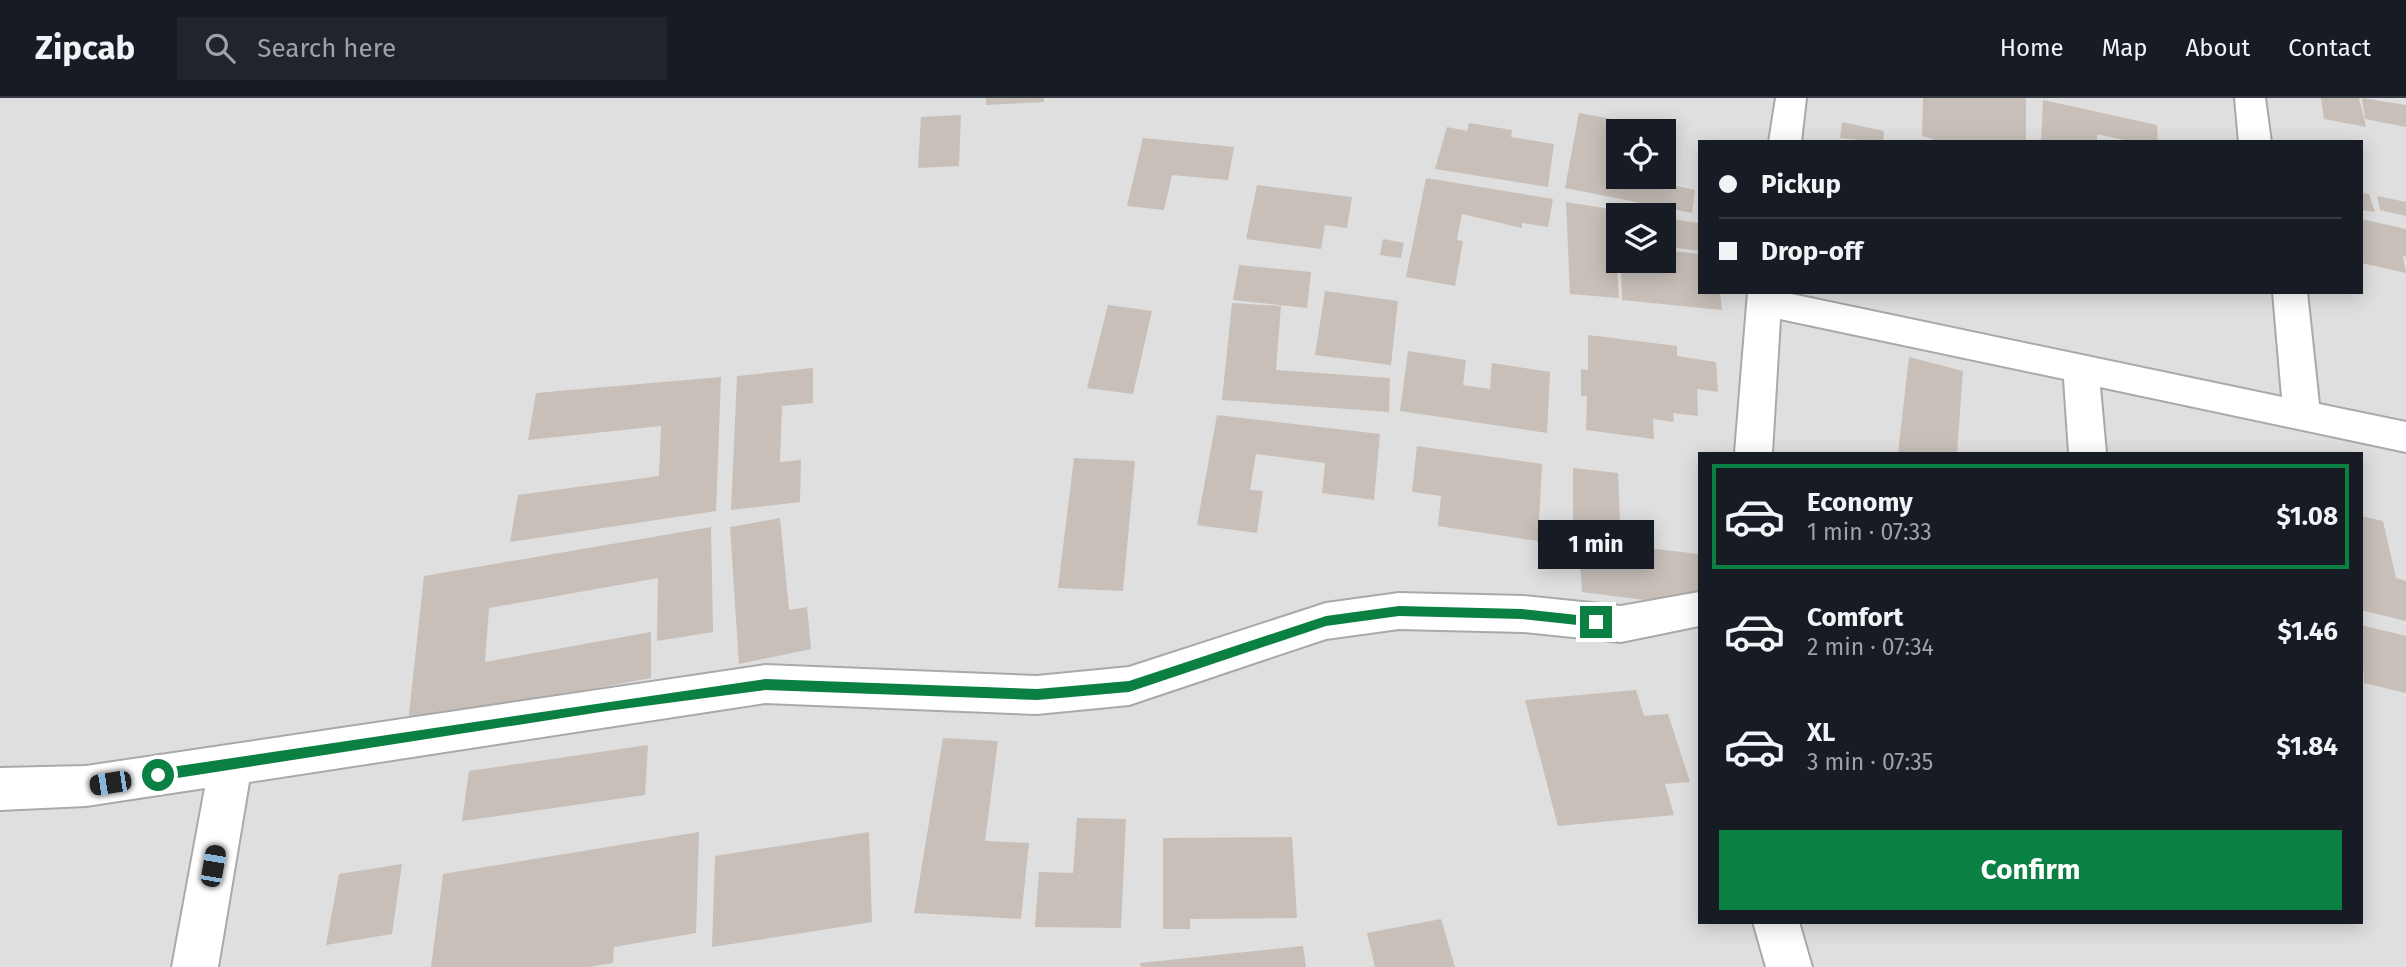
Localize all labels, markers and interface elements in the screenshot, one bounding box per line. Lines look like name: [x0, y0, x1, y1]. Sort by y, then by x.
search box: [177, 17, 667, 80]
text: Zipcab: [35, 28, 135, 68]
icon: search: [201, 29, 239, 67]
text: Search here: [257, 33, 396, 64]
text: Home: [2000, 34, 2064, 62]
text: Map: [2102, 34, 2148, 62]
text: About: [2186, 34, 2250, 62]
text: Contact: [2288, 34, 2371, 62]
map controls: [1606, 119, 1676, 273]
button: locate: [1606, 119, 1676, 189]
text: Pickup: [1761, 169, 1841, 200]
button: layers: [1606, 203, 1676, 273]
text: Drop-off: [1761, 236, 1863, 267]
icon: car: [1723, 485, 1786, 548]
text: Economy: [1807, 487, 1913, 518]
text: $1.08: [2276, 501, 2338, 532]
text: 1 min · 07:33: [1807, 518, 1932, 546]
callout: 1 min: [1538, 520, 1654, 570]
text: 1 min: [1568, 530, 1624, 558]
icon: car: [1723, 600, 1786, 663]
text: Comfort: [1807, 602, 1903, 633]
route end: [1580, 606, 1612, 638]
text: $1.46: [2278, 616, 2338, 647]
text: 2 min · 07:34: [1807, 633, 1934, 661]
icon: car: [1723, 715, 1786, 778]
text: XL: [1807, 717, 1835, 748]
text: $1.84: [2277, 731, 2338, 762]
text: 3 min · 07:35: [1807, 748, 1933, 776]
route start: [142, 759, 174, 791]
car: [88, 769, 133, 797]
button: Confirm: [1719, 830, 2342, 910]
car: [200, 843, 227, 889]

